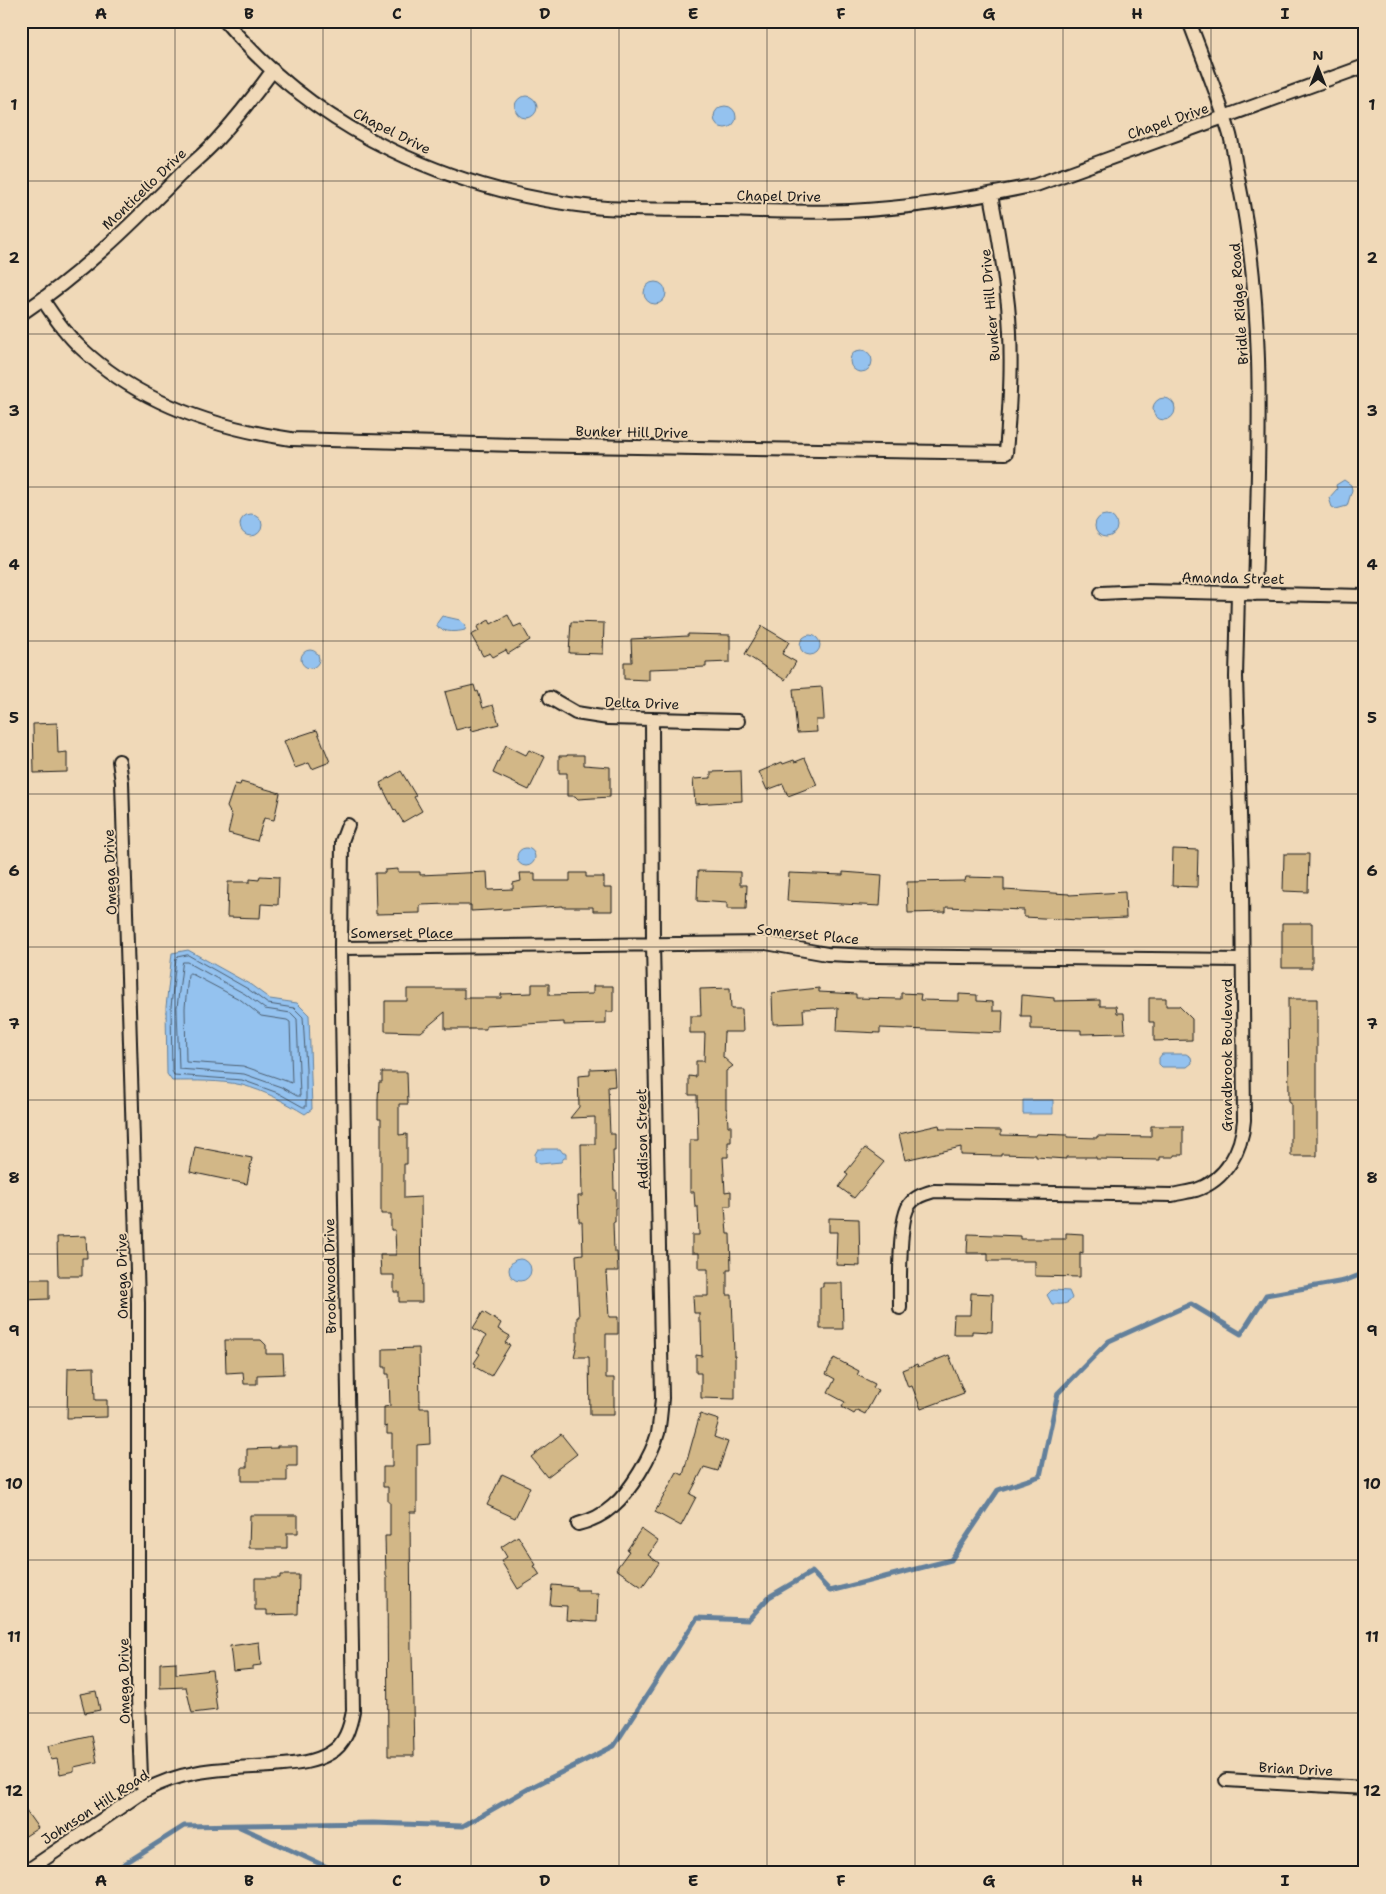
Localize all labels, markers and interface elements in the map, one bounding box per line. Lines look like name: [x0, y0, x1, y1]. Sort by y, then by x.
text: A: [95, 3, 107, 24]
text: B: [244, 3, 254, 24]
text: C: [392, 3, 402, 24]
text: D: [539, 3, 551, 24]
text: E: [688, 3, 698, 24]
text: F: [836, 3, 846, 24]
text: G: [983, 3, 996, 24]
text: H: [1131, 3, 1143, 24]
text: I: [1281, 3, 1290, 24]
north arrow: [1294, 42, 1344, 92]
text: N: [1312, 46, 1324, 64]
text: 1: [10, 94, 18, 115]
text: 1: [1368, 94, 1376, 115]
street label: Chapel Drive: [1125, 99, 1211, 143]
street label: Chapel Drive: [350, 104, 434, 158]
street label: Monticello Drive: [98, 144, 190, 234]
street label: Chapel Drive: [736, 186, 822, 206]
street label: Bridle Ridge Road: [1226, 242, 1252, 366]
text: 2: [8, 247, 20, 268]
text: 2: [1366, 247, 1378, 268]
street label: Bunker Hill Drive: [976, 248, 1004, 362]
text: 3: [8, 400, 20, 421]
text: 3: [1366, 400, 1378, 421]
street label: Bunker Hill Drive: [575, 422, 689, 442]
text: 4: [8, 554, 20, 575]
text: 4: [1366, 554, 1378, 575]
street label: Amanda Street: [1181, 568, 1285, 588]
street label: Delta Drive: [604, 693, 680, 713]
text: 5: [9, 707, 19, 728]
text: 5: [1367, 707, 1377, 728]
street label: Omega Drive: [99, 829, 120, 915]
text: 6: [8, 860, 20, 881]
text: 6: [1366, 860, 1378, 881]
street label: Somerset Place: [756, 920, 860, 948]
street label: Somerset Place: [351, 924, 453, 942]
street label: Grandbrook Boulevard: [1218, 978, 1236, 1132]
text: 7: [8, 1013, 20, 1034]
text: 7: [1366, 1013, 1378, 1034]
street label: Addison Street: [632, 1088, 652, 1190]
text: 8: [8, 1167, 20, 1188]
text: 8: [1366, 1167, 1378, 1188]
street label: Brookwood Drive: [320, 1218, 340, 1334]
street label: Omega Drive: [112, 1233, 132, 1319]
text: 9: [8, 1320, 20, 1341]
text: 9: [1366, 1320, 1378, 1341]
text: 10: [5, 1473, 23, 1494]
text: 10: [1363, 1473, 1381, 1494]
text: 11: [7, 1626, 21, 1647]
text: 11: [1365, 1626, 1379, 1647]
street label: Omega Drive: [114, 1638, 134, 1724]
street label: Brian Drive: [1258, 1758, 1334, 1780]
street label: Johnson Hill Road: [38, 1765, 152, 1848]
text: 12: [5, 1780, 23, 1801]
text: 12: [1363, 1780, 1381, 1801]
text: A: [95, 1870, 107, 1891]
text: B: [244, 1870, 254, 1891]
text: C: [392, 1870, 402, 1891]
text: D: [539, 1870, 551, 1891]
text: E: [688, 1870, 698, 1891]
text: F: [836, 1870, 846, 1891]
text: G: [983, 1870, 996, 1891]
text: H: [1131, 1870, 1143, 1891]
text: I: [1281, 1870, 1290, 1891]

